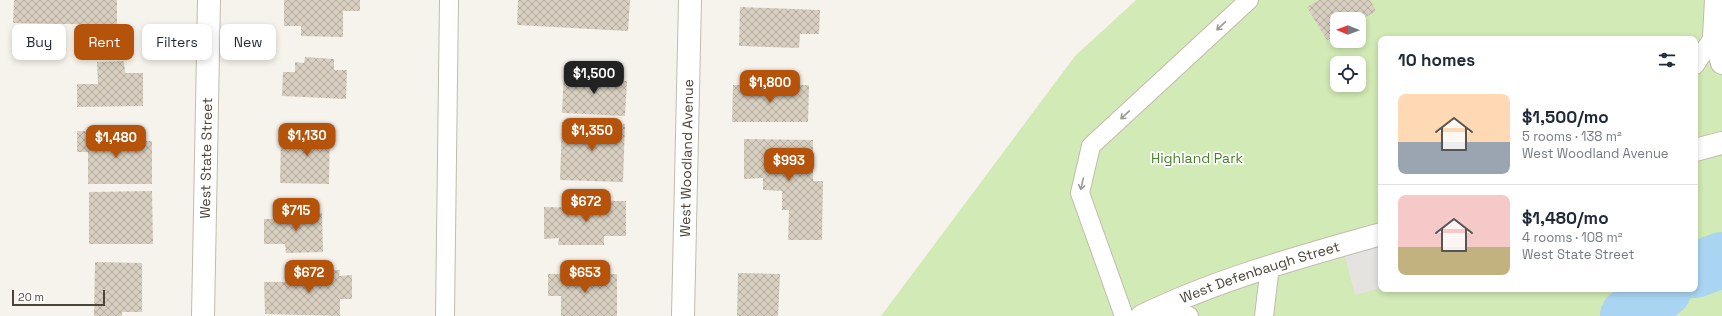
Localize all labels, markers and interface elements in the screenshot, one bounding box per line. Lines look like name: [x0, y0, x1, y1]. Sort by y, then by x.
north arrow: [1330, 12, 1366, 48]
map controls: [1330, 12, 1366, 92]
one-way arrow: [1215, 22, 1226, 31]
chip: Buy: [12, 24, 66, 60]
chip: Rent: [74, 24, 134, 60]
chip: Filters: [142, 24, 212, 60]
chip: New: [220, 24, 276, 60]
text: 10 homes: [1398, 49, 1475, 71]
icon: filters: [1656, 49, 1678, 71]
button: locate: [1330, 56, 1366, 92]
pin: $1,500: [561, 61, 627, 95]
text: $1,500: [573, 65, 615, 82]
pin: $1,800: [737, 70, 803, 104]
text: $1,800: [749, 74, 791, 91]
street label: West Woodland Avenue: [676, 79, 697, 237]
street label: West State Street: [196, 97, 216, 219]
text: $1,500/mo: [1522, 106, 1609, 128]
one-way arrow: [1120, 110, 1130, 119]
icon: home: [1430, 110, 1478, 158]
pin: $1,350: [559, 118, 625, 152]
text: $1,350: [571, 122, 613, 139]
pin: $1,130: [274, 123, 340, 157]
pin: $1,480: [83, 125, 149, 159]
text: $1,130: [287, 127, 327, 144]
text: 5 rooms · 138 m²: [1522, 128, 1622, 145]
text: $1,480: [95, 129, 137, 146]
text: West Woodland Avenue: [1522, 145, 1669, 162]
pin: $993: [765, 148, 813, 182]
park label: Highland Park: [1151, 149, 1243, 167]
text: $993: [773, 152, 805, 169]
one-way arrow: [1078, 177, 1086, 190]
pin: $672: [562, 189, 610, 223]
text: $672: [571, 193, 601, 210]
pin: $715: [272, 198, 320, 232]
text: $715: [282, 202, 310, 219]
text: $1,480/mo: [1522, 207, 1609, 229]
icon: home: [1430, 211, 1478, 259]
text: 4 rooms · 108 m²: [1522, 229, 1623, 246]
street label: West Defenbaugh Street: [1177, 237, 1342, 307]
text: West State Street: [1522, 246, 1634, 263]
pin: $672: [285, 260, 333, 294]
pin: $653: [561, 260, 609, 294]
text: $672: [294, 264, 324, 281]
text: $653: [569, 264, 601, 281]
scale bar: [12, 288, 105, 307]
text: 20 m: [18, 290, 44, 304]

